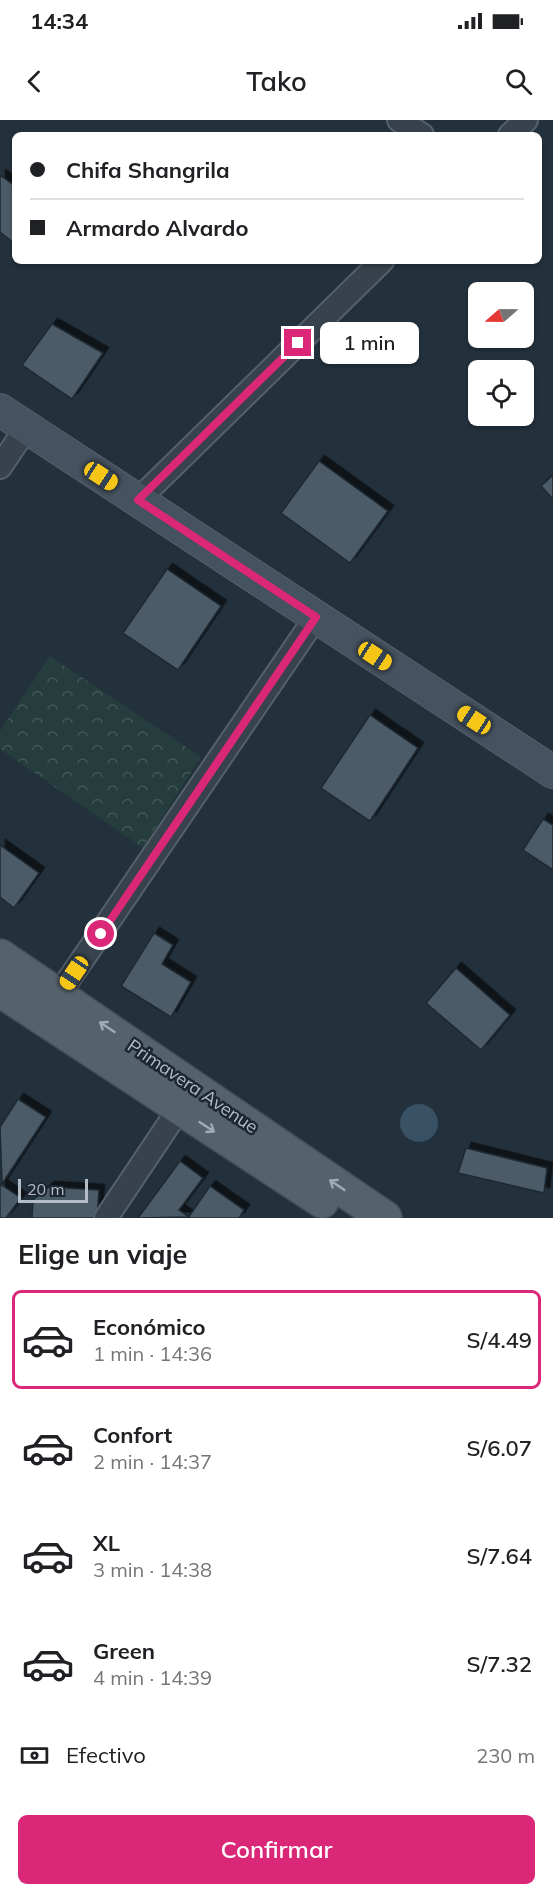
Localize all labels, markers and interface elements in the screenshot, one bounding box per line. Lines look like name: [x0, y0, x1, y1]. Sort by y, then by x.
text: 14:34: [30, 7, 88, 35]
text: Tako: [246, 64, 307, 98]
icon: back: [18, 65, 51, 98]
icon: search: [502, 65, 535, 98]
text: Chifa Shangrila: [66, 156, 230, 184]
text: Armardo Alvardo: [66, 214, 249, 242]
north arrow: [468, 282, 534, 348]
map controls: [468, 282, 534, 426]
callout: 1 min: [319, 322, 418, 364]
route end: [284, 329, 311, 356]
text: 1 min: [344, 330, 395, 355]
button: locate: [468, 360, 534, 426]
car: [81, 459, 121, 493]
car: [355, 639, 395, 673]
car: [454, 703, 494, 737]
route start: [87, 920, 114, 947]
car: [56, 953, 92, 993]
one-way arrow: [99, 1021, 115, 1033]
street label: Primavera Avenue: [123, 1034, 263, 1138]
one-way arrow: [198, 1120, 215, 1133]
scale bar: [18, 1176, 88, 1204]
text: 20 m: [27, 1179, 64, 1199]
one-way arrow: [329, 1179, 345, 1191]
text: Elige un viaje: [18, 1237, 187, 1271]
icon: car: [21, 1313, 75, 1367]
text: Económico: [93, 1313, 206, 1341]
text: S/4.49: [467, 1326, 532, 1354]
text: 1 min · 14:36: [93, 1341, 212, 1366]
icon: car: [21, 1421, 75, 1475]
text: Confort: [93, 1421, 172, 1449]
text: S/6.07: [467, 1434, 532, 1462]
text: 2 min · 14:37: [93, 1449, 212, 1474]
icon: car: [21, 1529, 75, 1583]
text: XL: [93, 1529, 120, 1557]
text: S/7.64: [467, 1542, 532, 1570]
text: 3 min · 14:38: [93, 1557, 212, 1582]
icon: car: [21, 1637, 75, 1691]
text: Green: [93, 1637, 155, 1665]
text: S/7.32: [467, 1650, 532, 1678]
text: 4 min · 14:39: [93, 1665, 212, 1690]
icon: cash: [18, 1739, 51, 1772]
text: Efectivo: [66, 1741, 146, 1769]
text: 230 m: [476, 1743, 535, 1768]
button: Confirmar: [18, 1815, 535, 1884]

